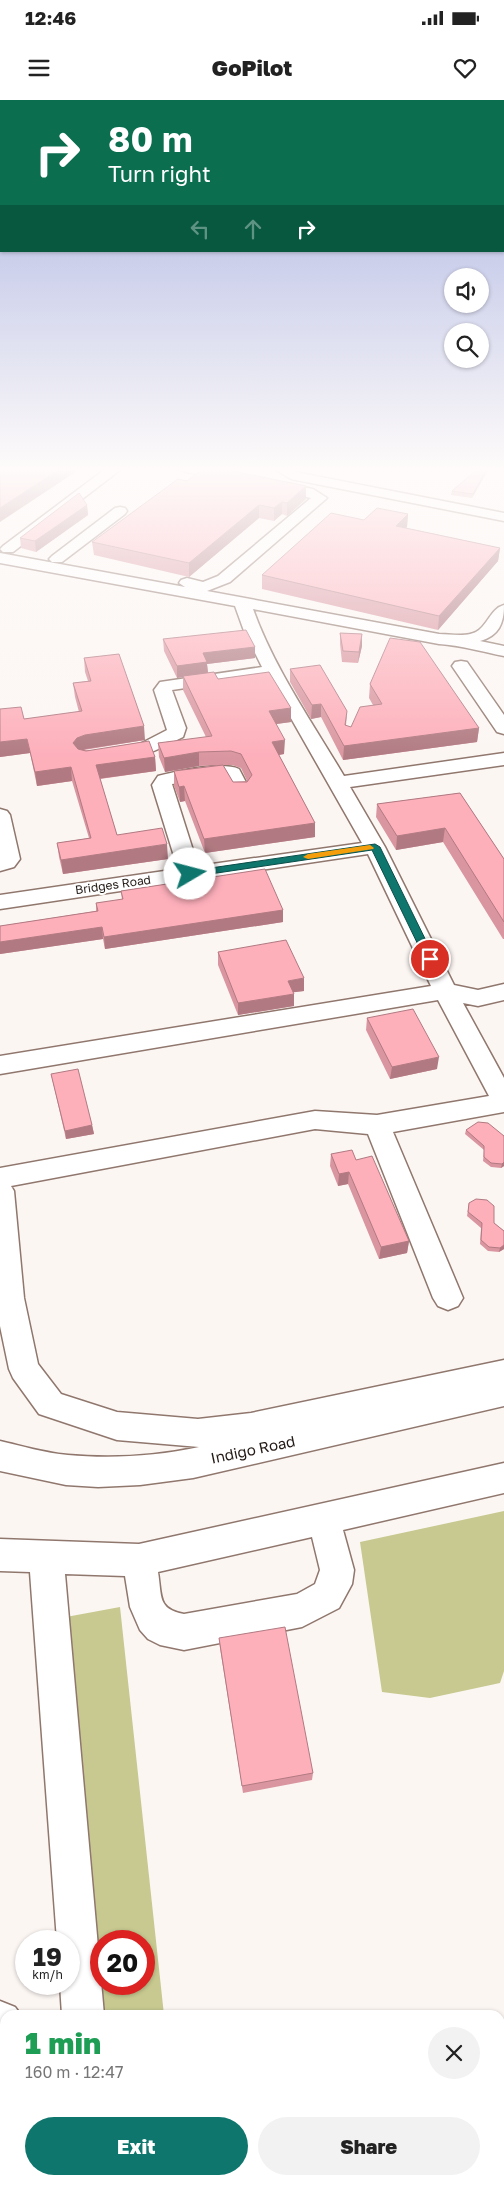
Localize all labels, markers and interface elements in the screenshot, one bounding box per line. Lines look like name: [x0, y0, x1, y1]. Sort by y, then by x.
text: 12:46: [25, 6, 76, 29]
icon: menu: [25, 54, 53, 82]
text: GoPilot: [212, 54, 292, 81]
icon: heart: [451, 54, 479, 82]
text: 80 m: [108, 118, 193, 160]
icon: right: [25, 120, 90, 185]
text: Turn right: [108, 160, 211, 187]
icon: left: [186, 215, 214, 243]
icon: ahead: [239, 215, 267, 243]
icon: right: [292, 215, 320, 243]
map controls: [444, 268, 489, 368]
button: sound: [444, 268, 489, 313]
button: search: [444, 323, 489, 368]
position arrow: [163, 847, 215, 899]
street label: Bridges Road: [74, 872, 152, 897]
pin: [409, 938, 451, 980]
icon: arrive: [416, 945, 444, 973]
street label: Indigo Road: [209, 1431, 297, 1467]
speed limit sign: 20: [90, 1930, 155, 1995]
text: 19: [33, 1941, 62, 1972]
text: km/h: [32, 1967, 63, 1982]
text: 1 min: [25, 2025, 101, 2061]
button: close: [428, 2027, 480, 2079]
text: 160 m · 12:47: [25, 2062, 123, 2082]
button: Exit: [25, 2117, 248, 2175]
button: Share: [258, 2117, 480, 2175]

